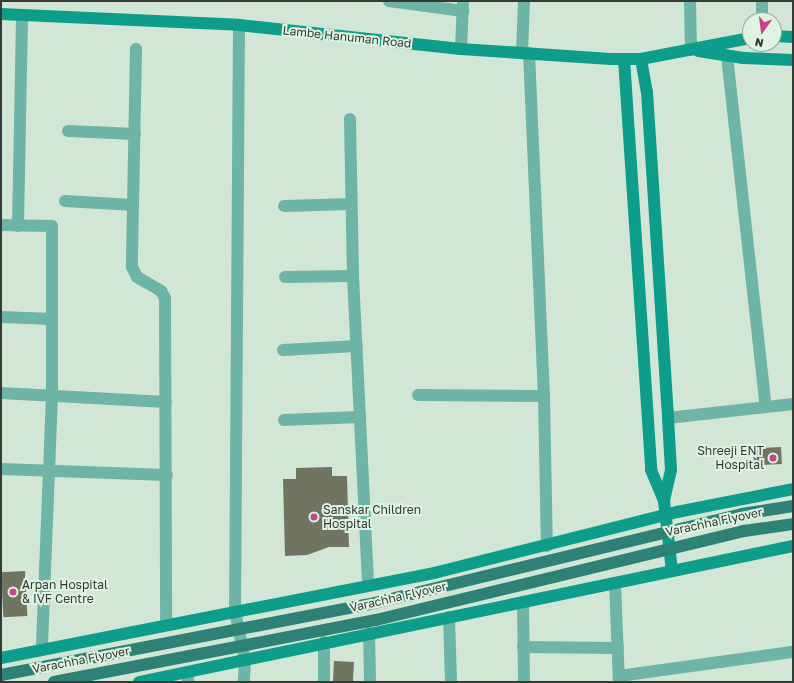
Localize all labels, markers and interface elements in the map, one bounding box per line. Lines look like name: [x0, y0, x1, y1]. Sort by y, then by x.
north arrow: [742, 12, 782, 52]
street label: Lambe Hanuman Road: [282, 23, 412, 51]
text: N: [754, 36, 765, 50]
place label: Shreeji ENT Hospital: [697, 444, 764, 472]
marker: Shreeji ENT Hospital: [767, 452, 779, 464]
place label: Sanskar Children Hospital: [323, 503, 421, 531]
street label: Varachha Flyover: [664, 505, 764, 539]
marker: Sanskar Children Hospital: [308, 511, 320, 523]
place label: Arpan Hospital & IVF Centre: [22, 578, 108, 606]
street label: Varachha Flyover: [348, 579, 448, 615]
marker: Arpan Hospital & IVF Centre: [7, 586, 19, 598]
street label: Varachha Flyover: [31, 644, 131, 676]

